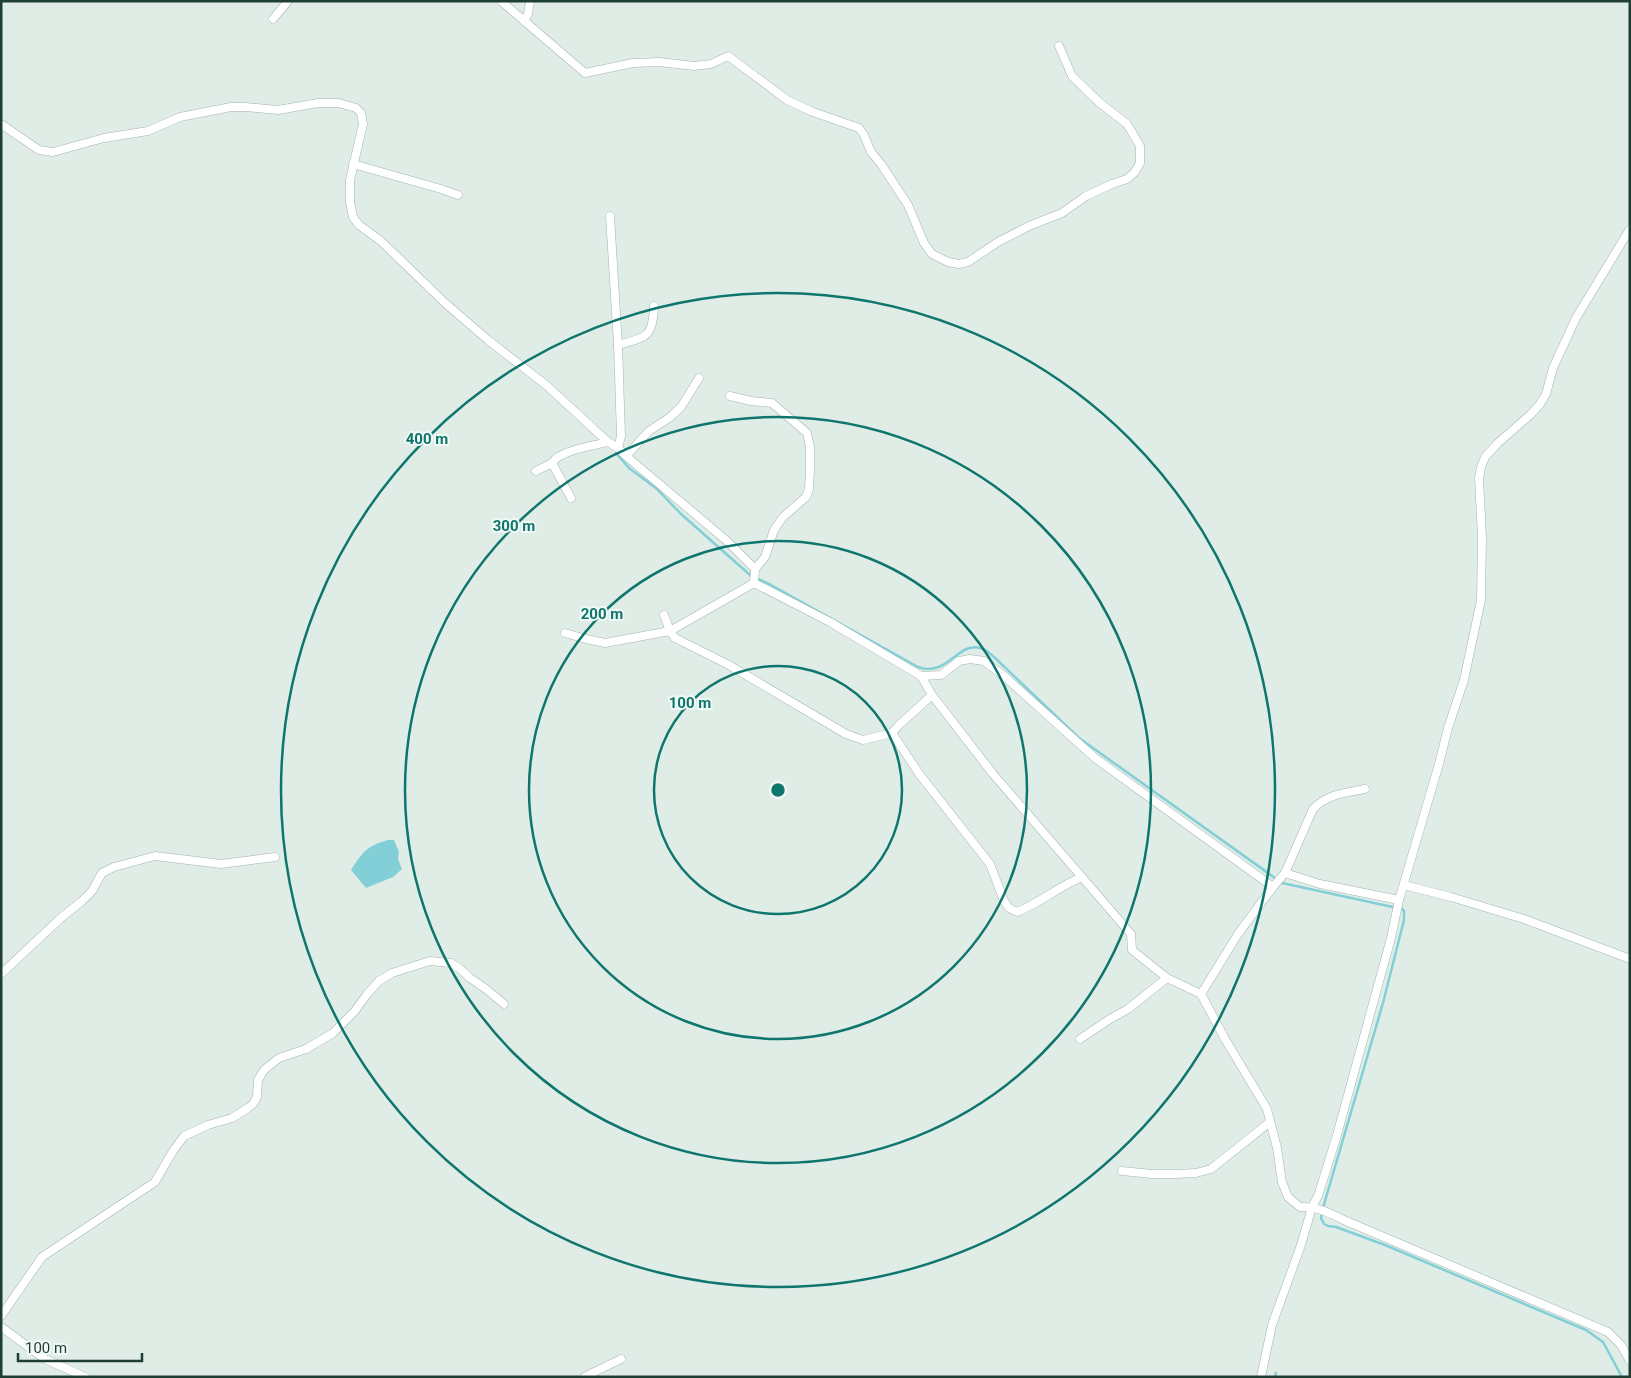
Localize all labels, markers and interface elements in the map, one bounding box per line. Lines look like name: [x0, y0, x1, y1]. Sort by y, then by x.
text: 400 m: [406, 430, 448, 448]
text: 300 m: [493, 517, 535, 535]
text: 200 m: [581, 605, 623, 623]
text: 100 m: [669, 694, 711, 712]
centre of rings: [769, 781, 787, 799]
scale bar: [18, 1330, 141, 1362]
text: 100 m: [25, 1339, 67, 1357]

